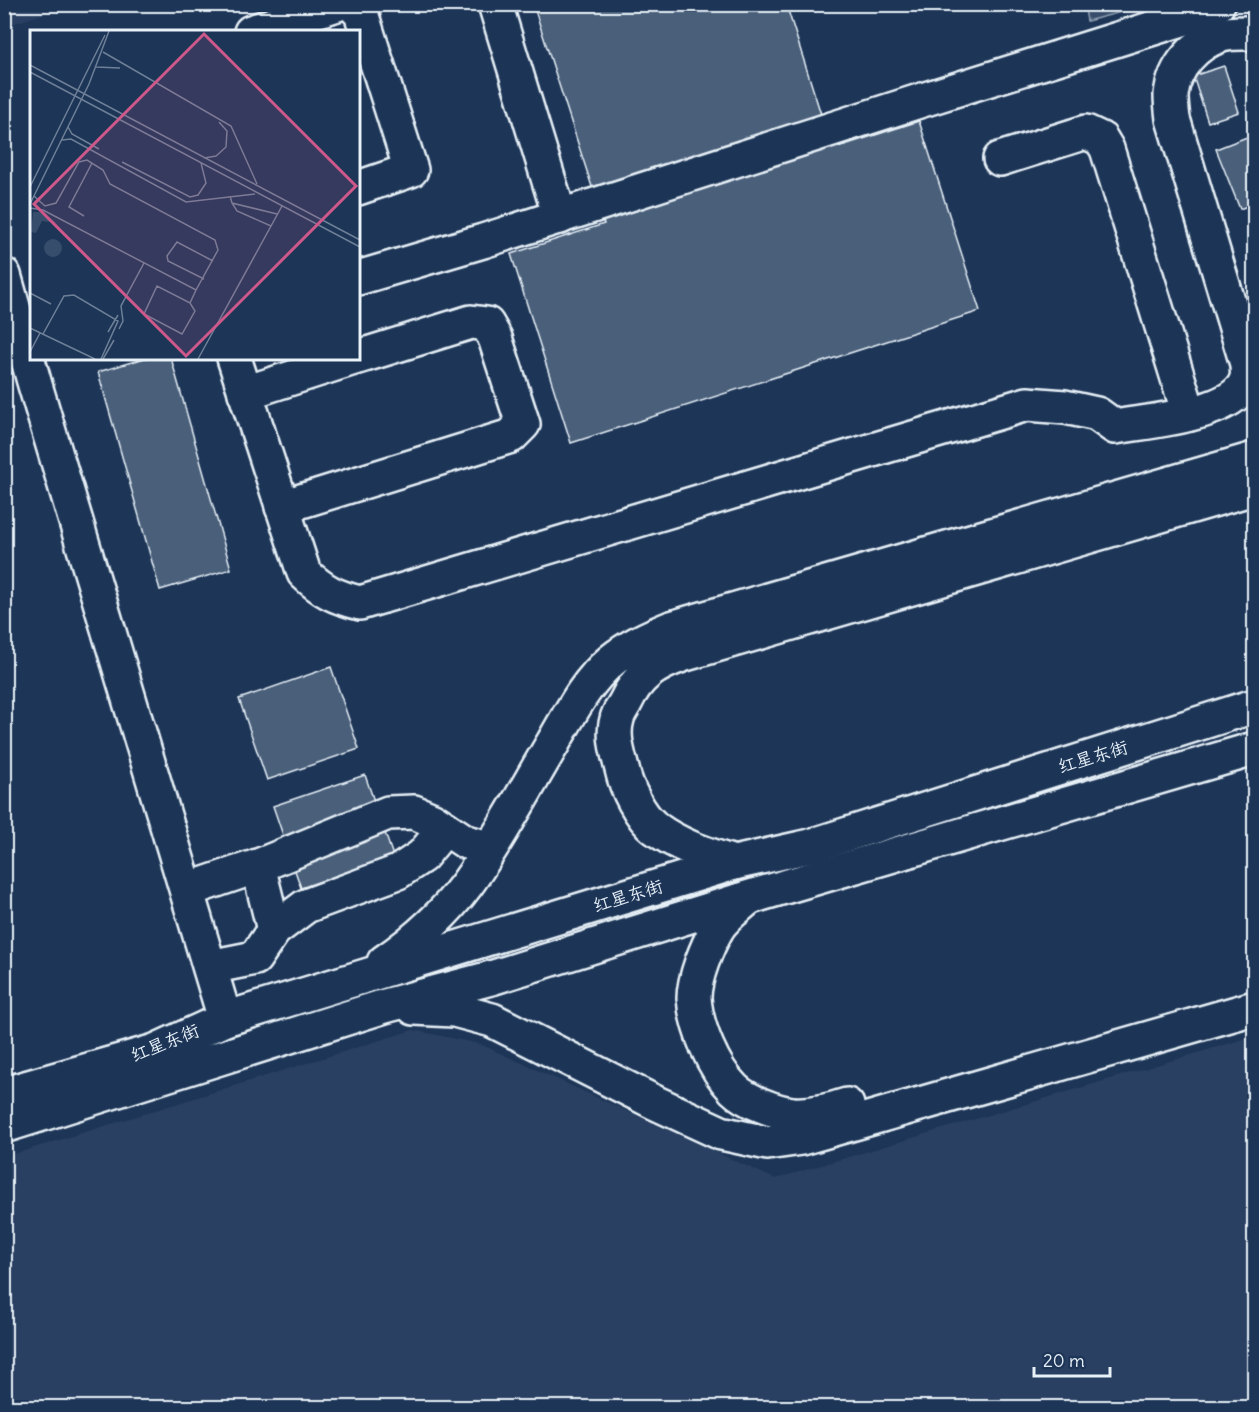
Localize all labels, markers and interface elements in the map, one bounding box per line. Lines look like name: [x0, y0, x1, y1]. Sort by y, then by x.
inset map: [30, 30, 360, 360]
street label: 红星东街: [1055, 735, 1131, 778]
street label: 红星东街: [590, 874, 666, 917]
street label: 红星东街: [127, 1018, 202, 1067]
scale bar: [1034, 1340, 1110, 1378]
text: 20 m: [1043, 1349, 1085, 1372]

